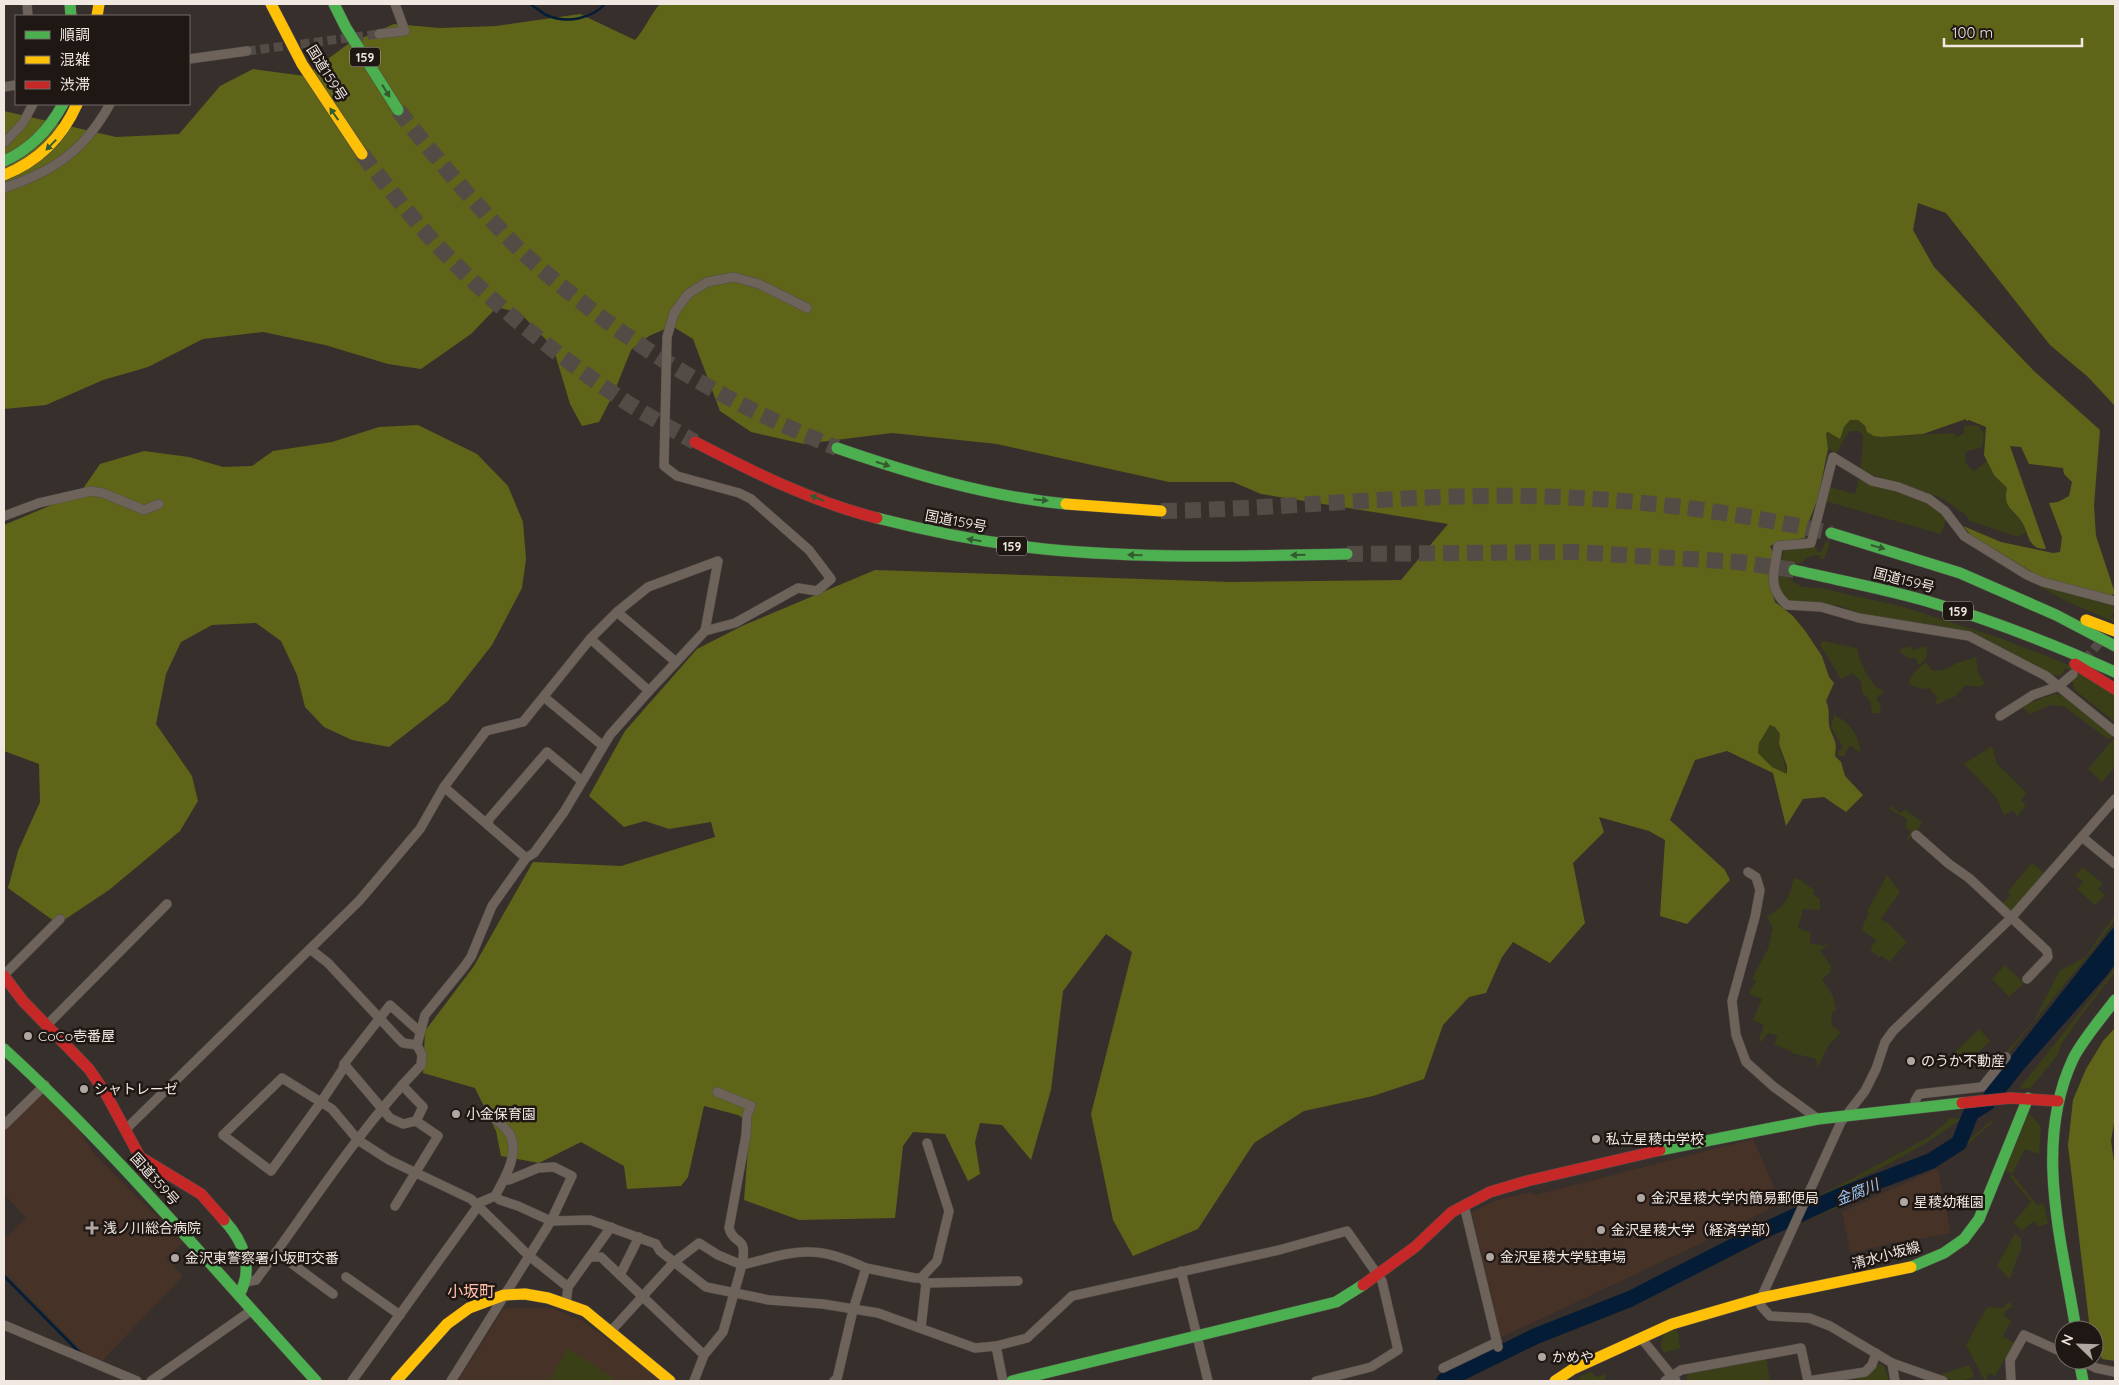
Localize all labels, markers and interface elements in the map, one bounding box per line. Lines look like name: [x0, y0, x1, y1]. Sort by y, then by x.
legend: [15, 15, 190, 105]
scale bar: [1944, 15, 2082, 47]
text: 100 m: [1952, 23, 1993, 42]
text: 順調: [60, 25, 90, 44]
street label: 国道159号: [303, 42, 351, 104]
road number: 159: [350, 48, 380, 66]
text: 混雑: [60, 50, 90, 69]
text: 渋滞: [60, 75, 90, 94]
one-way arrow: [381, 84, 391, 97]
one-way arrow: [329, 107, 339, 120]
one-way arrow: [45, 138, 57, 150]
one-way arrow: [876, 460, 891, 468]
one-way arrow: [810, 494, 824, 502]
one-way arrow: [1033, 497, 1049, 505]
street label: 国道159号: [924, 506, 988, 536]
one-way arrow: [965, 536, 981, 544]
road number: 159: [997, 536, 1027, 556]
one-way arrow: [1870, 544, 1885, 552]
one-way arrow: [1127, 551, 1143, 559]
one-way arrow: [1290, 551, 1306, 559]
street label: 国道159号: [1871, 564, 1937, 596]
road number: 159: [1943, 602, 1973, 620]
place label: CoCo壱番屋: [38, 1027, 115, 1045]
marker: CoCo壱番屋: [22, 1030, 34, 1042]
place label: のうか不動産: [1921, 1052, 2005, 1070]
marker: のうか不動産: [1905, 1055, 1917, 1067]
place label: シャトレーゼ: [94, 1080, 178, 1098]
marker: シャトレーゼ: [78, 1083, 90, 1095]
place label: 小金保育園: [466, 1105, 536, 1123]
marker: 小金保育園: [450, 1108, 462, 1120]
place label: 私立星稜中学校: [1606, 1130, 1704, 1148]
marker: 私立星稜中学校: [1590, 1133, 1602, 1145]
street label: 国道359号: [127, 1149, 183, 1209]
water label: 金腐川: [1833, 1174, 1883, 1209]
place label: 金沢星稜大学内簡易郵便局: [1651, 1189, 1819, 1207]
marker: 金沢星稜大学内簡易郵便局: [1635, 1192, 1647, 1204]
place label: 星稜幼稚園: [1914, 1193, 1984, 1211]
marker: 星稜幼稚園: [1898, 1196, 1910, 1208]
place label: 浅ノ川総合病院: [103, 1219, 201, 1237]
marker: 浅ノ川総合病院: [85, 1221, 99, 1235]
place label: 金沢星稜大学（経済学部）: [1611, 1221, 1779, 1239]
marker: 金沢星稜大学（経済学部）: [1595, 1224, 1607, 1236]
street label: 清水小坂線: [1850, 1237, 1922, 1273]
place label: 金沢星稜大学駐車場: [1500, 1248, 1626, 1266]
place label: 金沢東警察署小坂町交番: [185, 1249, 339, 1267]
marker: 金沢星稜大学駐車場: [1484, 1251, 1496, 1263]
marker: 金沢東警察署小坂町交番: [169, 1252, 181, 1264]
district label: 小坂町: [447, 1281, 495, 1301]
north arrow: [2054, 1320, 2104, 1370]
text: N: [2057, 1332, 2077, 1348]
place label: かめや: [1552, 1348, 1594, 1366]
marker: かめや: [1536, 1351, 1548, 1363]

